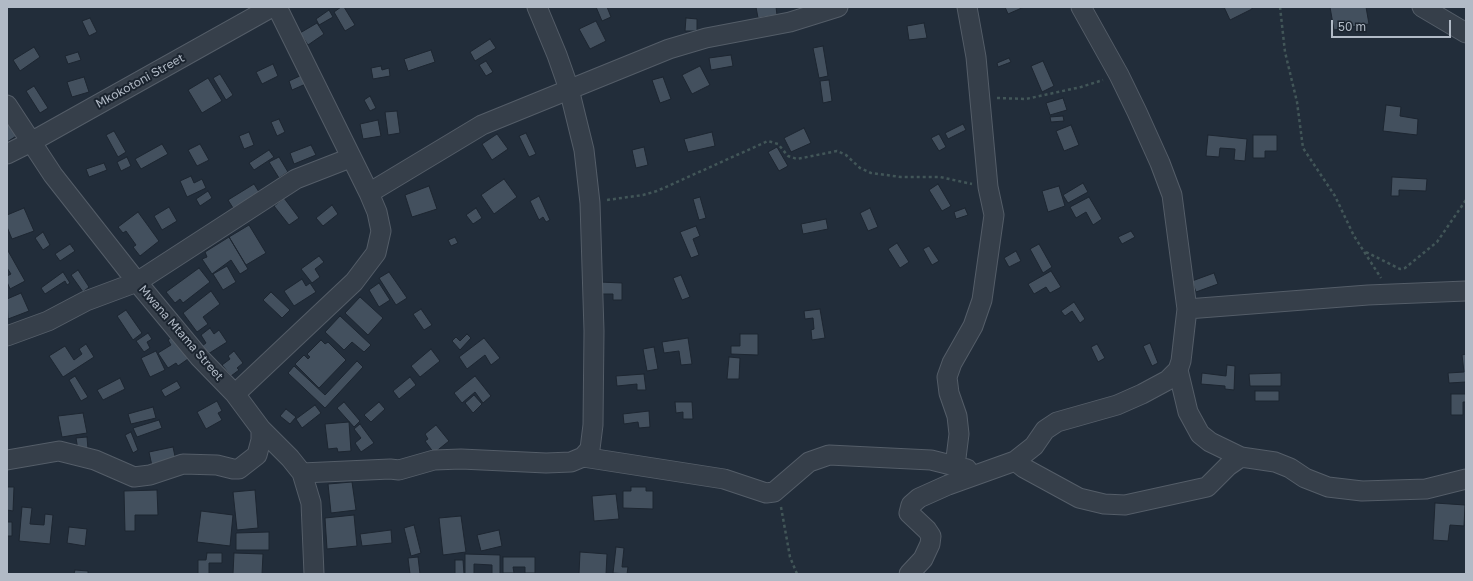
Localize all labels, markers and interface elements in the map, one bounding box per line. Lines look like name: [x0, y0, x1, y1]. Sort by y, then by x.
scale bar: [1333, 12, 1453, 38]
text: 50 m: [1338, 19, 1366, 34]
street label: Mkokotoni Street: [93, 51, 187, 111]
street label: Mwana Mtama Street: [136, 282, 226, 384]

